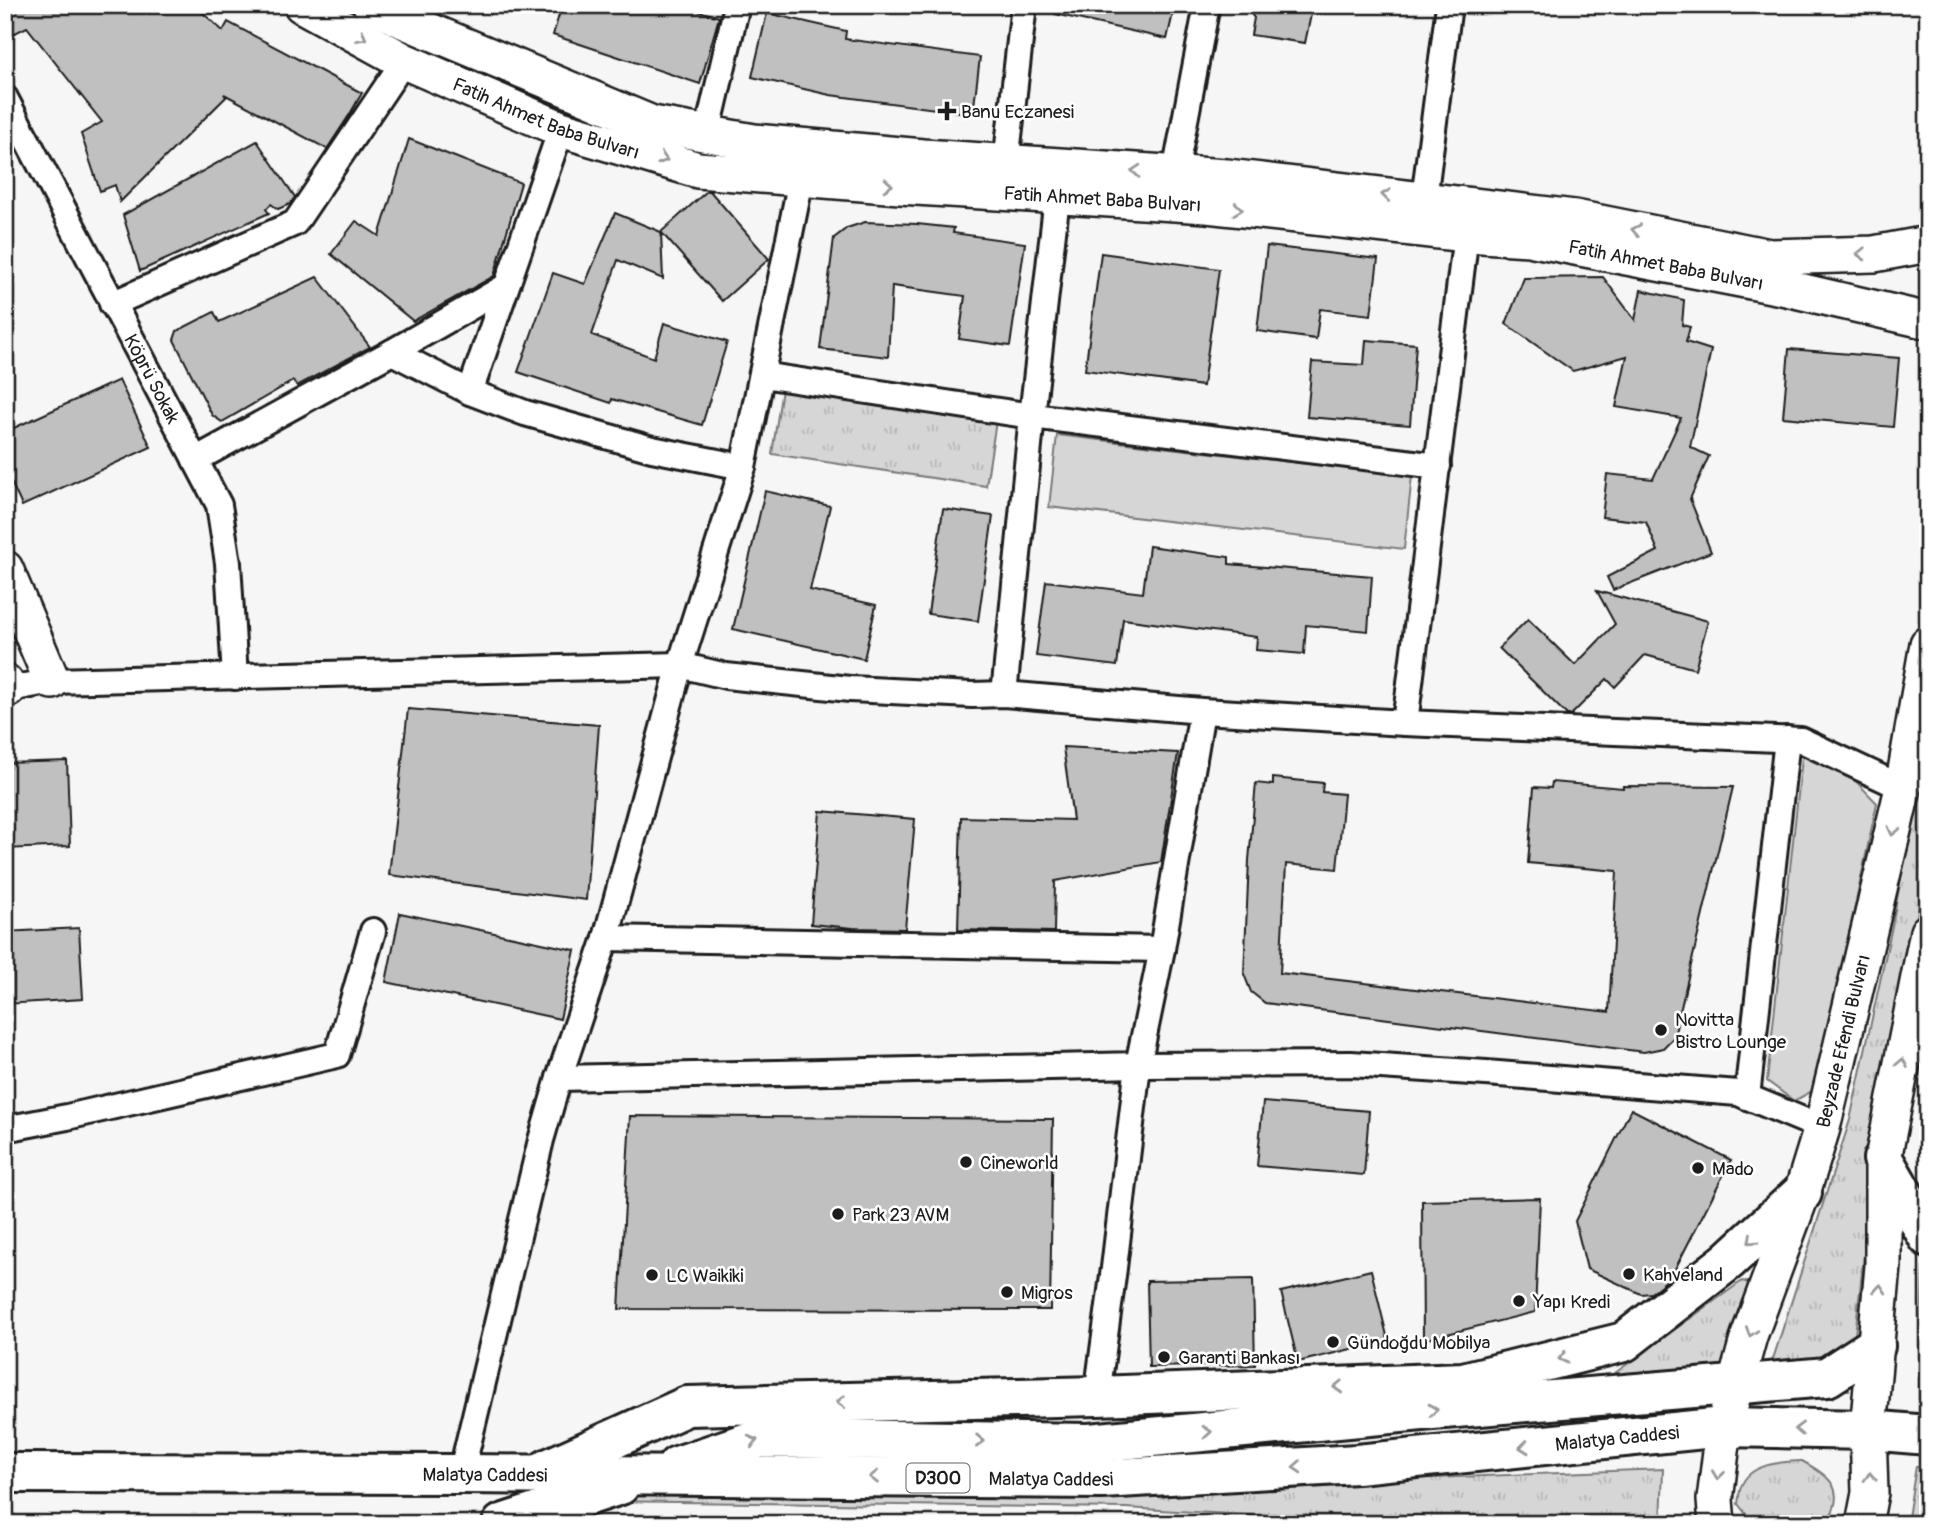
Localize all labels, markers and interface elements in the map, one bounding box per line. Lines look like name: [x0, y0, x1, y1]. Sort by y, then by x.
one-way arrow: [355, 29, 367, 42]
street label: Fatih Ahmet Baba Bulvarı: [449, 73, 642, 165]
place label: Banu Eczanesi: [961, 100, 1074, 124]
marker: Banu Eczanesi: [939, 103, 955, 119]
one-way arrow: [657, 151, 669, 166]
one-way arrow: [1130, 164, 1141, 179]
one-way arrow: [883, 177, 894, 192]
street label: Fatih Ahmet Baba Bulvarı: [1003, 181, 1202, 218]
one-way arrow: [1381, 188, 1392, 203]
one-way arrow: [1232, 201, 1243, 216]
one-way arrow: [1630, 223, 1642, 238]
street label: Fatih Ahmet Baba Bulvarı: [1566, 235, 1765, 296]
one-way arrow: [1855, 247, 1866, 262]
street label: Köprü Sokak: [118, 330, 185, 428]
one-way arrow: [1887, 825, 1901, 837]
street label: Beyzade Efendi Bulvarı: [1811, 952, 1876, 1130]
place label: Novitta Bistro Lounge: [1675, 1008, 1787, 1054]
marker: Novitta Bistro Lounge: [1653, 1022, 1669, 1038]
one-way arrow: [1893, 1057, 1908, 1069]
place label: Cineworld: [980, 1151, 1059, 1175]
marker: Cineworld: [958, 1154, 974, 1170]
place label: Mado: [1712, 1157, 1754, 1181]
marker: Mado: [1690, 1160, 1706, 1176]
place label: Park 23 AVM: [852, 1203, 949, 1227]
marker: Park 23 AVM: [830, 1206, 846, 1222]
one-way arrow: [1747, 1231, 1760, 1244]
place label: Kahveland: [1643, 1263, 1723, 1287]
place label: LC Waikiki: [666, 1264, 744, 1288]
marker: Kahveland: [1621, 1266, 1637, 1282]
marker: LC Waikiki: [644, 1267, 660, 1283]
place label: Migros: [1021, 1281, 1073, 1305]
one-way arrow: [1873, 1283, 1888, 1294]
marker: Migros: [999, 1284, 1015, 1300]
place label: Yapı Kredi: [1532, 1290, 1610, 1314]
marker: Yapı Kredi: [1511, 1293, 1527, 1309]
one-way arrow: [1745, 1326, 1759, 1338]
place label: Gündoğdu Mobilya: [1347, 1331, 1490, 1355]
marker: Gündoğdu Mobilya: [1325, 1334, 1341, 1350]
place label: Garanti Bankası: [1178, 1346, 1300, 1370]
marker: Garanti Bankası: [1156, 1349, 1172, 1365]
one-way arrow: [1557, 1349, 1569, 1364]
one-way arrow: [1332, 1379, 1343, 1394]
one-way arrow: [836, 1395, 847, 1410]
one-way arrow: [1428, 1403, 1439, 1418]
street label: Malatya Caddesi: [1554, 1421, 1681, 1457]
one-way arrow: [1794, 1421, 1805, 1436]
one-way arrow: [1202, 1425, 1213, 1440]
one-way arrow: [975, 1434, 986, 1449]
one-way arrow: [747, 1435, 759, 1449]
one-way arrow: [1518, 1439, 1529, 1454]
one-way arrow: [1292, 1460, 1303, 1475]
street label: Malatya Caddesi: [423, 1463, 547, 1488]
road number: D300: [906, 1464, 970, 1492]
street label: Malatya Caddesi: [988, 1467, 1114, 1492]
one-way arrow: [868, 1469, 879, 1485]
one-way arrow: [1711, 1470, 1726, 1481]
one-way arrow: [1862, 1471, 1877, 1482]

